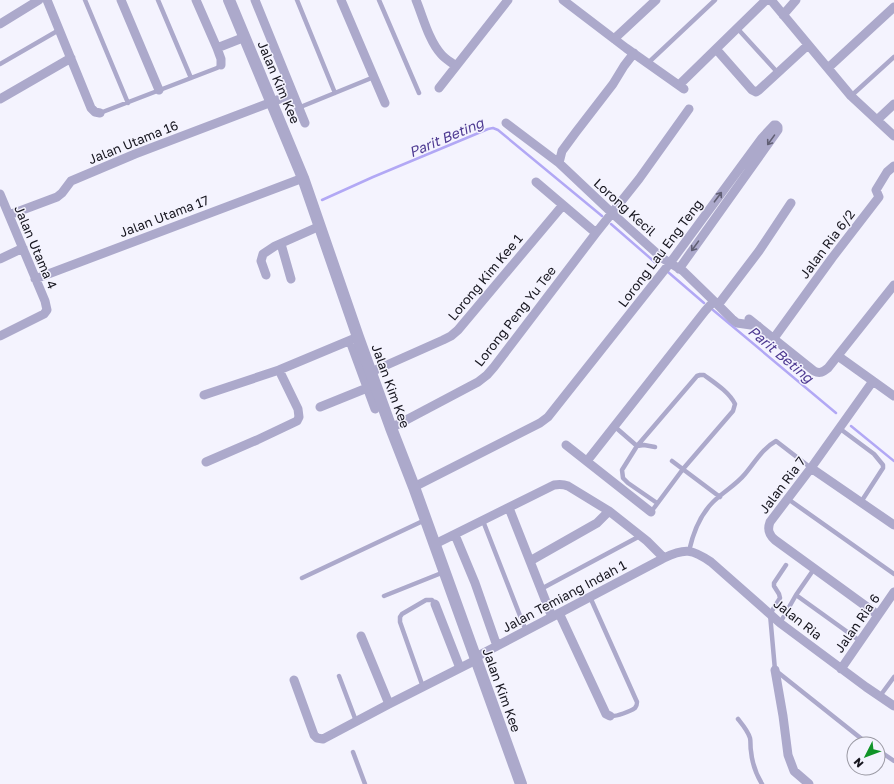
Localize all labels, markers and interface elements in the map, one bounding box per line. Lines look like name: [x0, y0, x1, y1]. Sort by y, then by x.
street label: Jalan Kim Kee: [254, 38, 304, 126]
water label: Parit Beting: [406, 113, 487, 160]
street label: Jalan Utama 16: [86, 117, 180, 167]
one-way arrow: [767, 135, 775, 146]
street label: Lorong Kecil: [591, 175, 659, 239]
street label: Jalan Utama 17: [117, 192, 211, 240]
one-way arrow: [714, 192, 722, 203]
street label: Lorong Lau Eng Teng: [614, 196, 706, 310]
street label: Jalan Utama 4: [11, 203, 61, 291]
street label: Jalan Ria 6/2: [796, 206, 858, 282]
street label: Lorong Kim Kee 1: [444, 231, 526, 323]
one-way arrow: [691, 240, 699, 251]
street label: Lorong Peng Yu Tee: [471, 263, 559, 369]
water label: Parit Beting: [745, 322, 818, 387]
street label: Jalan Kim Kee: [368, 342, 414, 430]
street label: Jalan Ria 7: [755, 453, 809, 517]
street label: Jalan Temiang Indah 1: [499, 556, 629, 636]
street label: Jalan Ria 6: [831, 590, 883, 655]
street label: Jalan Ria: [771, 595, 825, 643]
street label: Jalan Kim Kee: [479, 646, 525, 734]
north arrow: [846, 736, 886, 776]
text: N: [851, 756, 866, 770]

